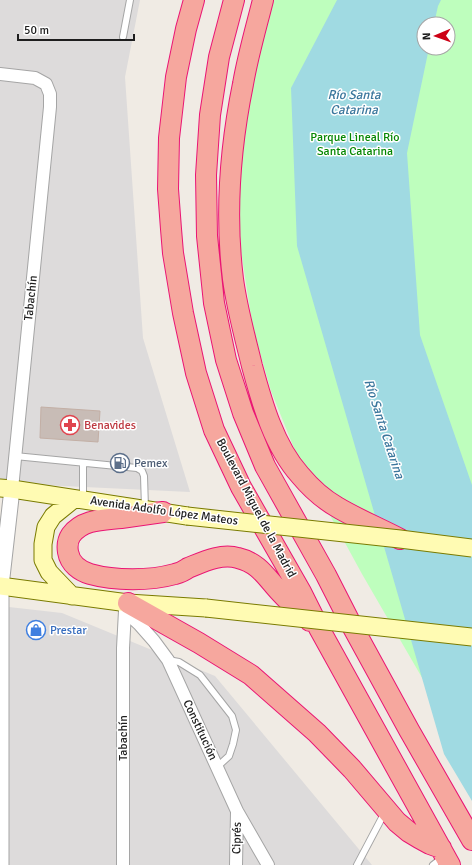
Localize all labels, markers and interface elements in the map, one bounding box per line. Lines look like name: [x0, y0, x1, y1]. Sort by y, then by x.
scale bar: [18, 16, 134, 42]
north arrow: [416, 16, 456, 56]
text: 50 m: [24, 23, 49, 38]
text: N: [420, 32, 433, 40]
water label: Río Santa Catarina: [328, 87, 381, 118]
park label: Parque Lineal Río Santa Catarina: [310, 130, 400, 159]
street label: Tabachín: [21, 275, 41, 321]
water label: Río Santa Catarina: [360, 377, 408, 481]
pharmacy icon: Benavides: [59, 414, 81, 436]
place label: Benavides: [84, 418, 136, 433]
street label: Boulevard Miguel de la Madrid: [213, 436, 299, 580]
fuel station icon: Pemex: [109, 452, 131, 474]
place label: Pemex: [134, 456, 168, 471]
street label: Avenida Adolfo López Mateos: [89, 493, 239, 529]
shop icon: Prestar: [25, 619, 47, 641]
place label: Prestar: [50, 623, 87, 638]
street label: Constitución: [179, 697, 221, 763]
street label: Tabachín: [116, 715, 131, 761]
street label: Ciprés: [229, 822, 245, 854]

